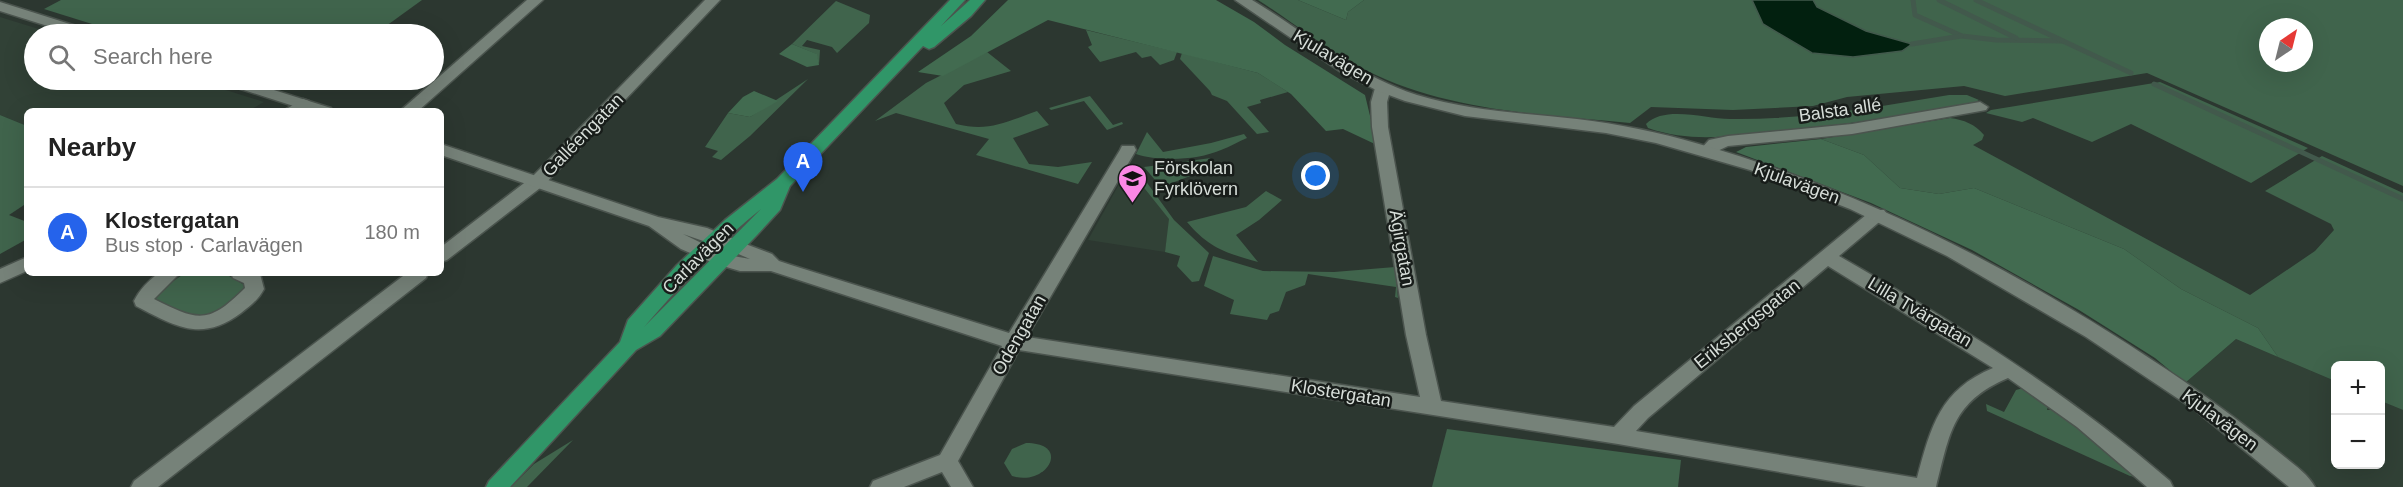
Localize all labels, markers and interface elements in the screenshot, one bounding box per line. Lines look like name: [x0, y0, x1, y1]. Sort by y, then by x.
north arrow: [2259, 18, 2313, 72]
search box: [24, 24, 444, 90]
street label: Kjulavägen: [1290, 25, 1376, 89]
icon: search: [45, 41, 78, 74]
text: Search here: [93, 44, 213, 69]
street label: Galléengatan: [539, 90, 627, 180]
street label: Balsta allé: [1797, 94, 1883, 126]
text: Nearby: [48, 132, 136, 162]
pin: A: [784, 142, 822, 192]
place label: Förskolan Fyrklövern: [1154, 158, 1238, 199]
street label: Kjulavägen: [1752, 158, 1842, 208]
your location: [1301, 161, 1330, 190]
school or university icon: Förskolan Fyrklövern: [1117, 162, 1149, 204]
text: Klostergatan: [105, 208, 239, 233]
street label: Ägirgatan: [1385, 208, 1419, 288]
street label: Carlavägen: [658, 218, 738, 298]
text: A: [60, 221, 75, 243]
text: 180 m: [364, 221, 420, 243]
text: Bus stop · Carlavägen: [105, 234, 303, 256]
street label: Lilla Tvärgatan: [1864, 273, 1976, 351]
street label: Eriksbergsgatan: [1690, 275, 1804, 373]
street label: Odengatan: [988, 291, 1050, 379]
map controls: [2331, 361, 2385, 469]
button: +: [2331, 361, 2385, 415]
street label: Klostergatan: [1290, 375, 1392, 411]
street label: Kjulavägen: [2178, 385, 2262, 455]
button: −: [2331, 415, 2385, 469]

